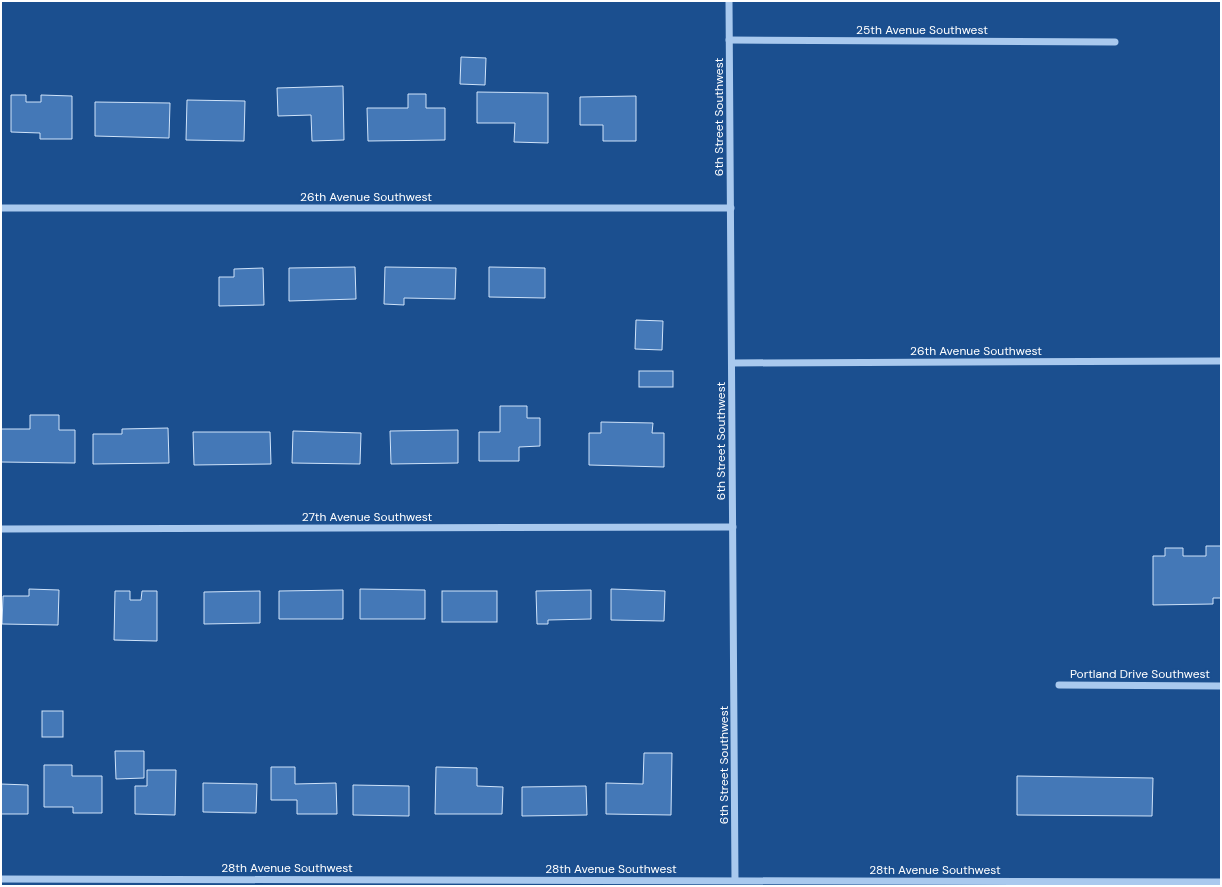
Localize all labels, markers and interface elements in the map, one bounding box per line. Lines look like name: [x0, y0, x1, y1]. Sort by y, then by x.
street label: 25th Avenue Southwest: [856, 22, 988, 38]
street label: 6th Street Southwest: [711, 58, 727, 176]
street label: 26th Avenue Southwest: [300, 189, 432, 205]
street label: 26th Avenue Southwest: [910, 343, 1042, 359]
street label: 6th Street Southwest: [713, 382, 729, 500]
street label: 27th Avenue Southwest: [302, 509, 433, 525]
street label: Portland Drive Southwest: [1070, 666, 1210, 682]
street label: 6th Street Southwest: [716, 706, 732, 824]
street label: 28th Avenue Southwest: [221, 860, 353, 876]
street label: 28th Avenue Southwest: [545, 861, 677, 877]
street label: 28th Avenue Southwest: [869, 862, 1001, 878]

